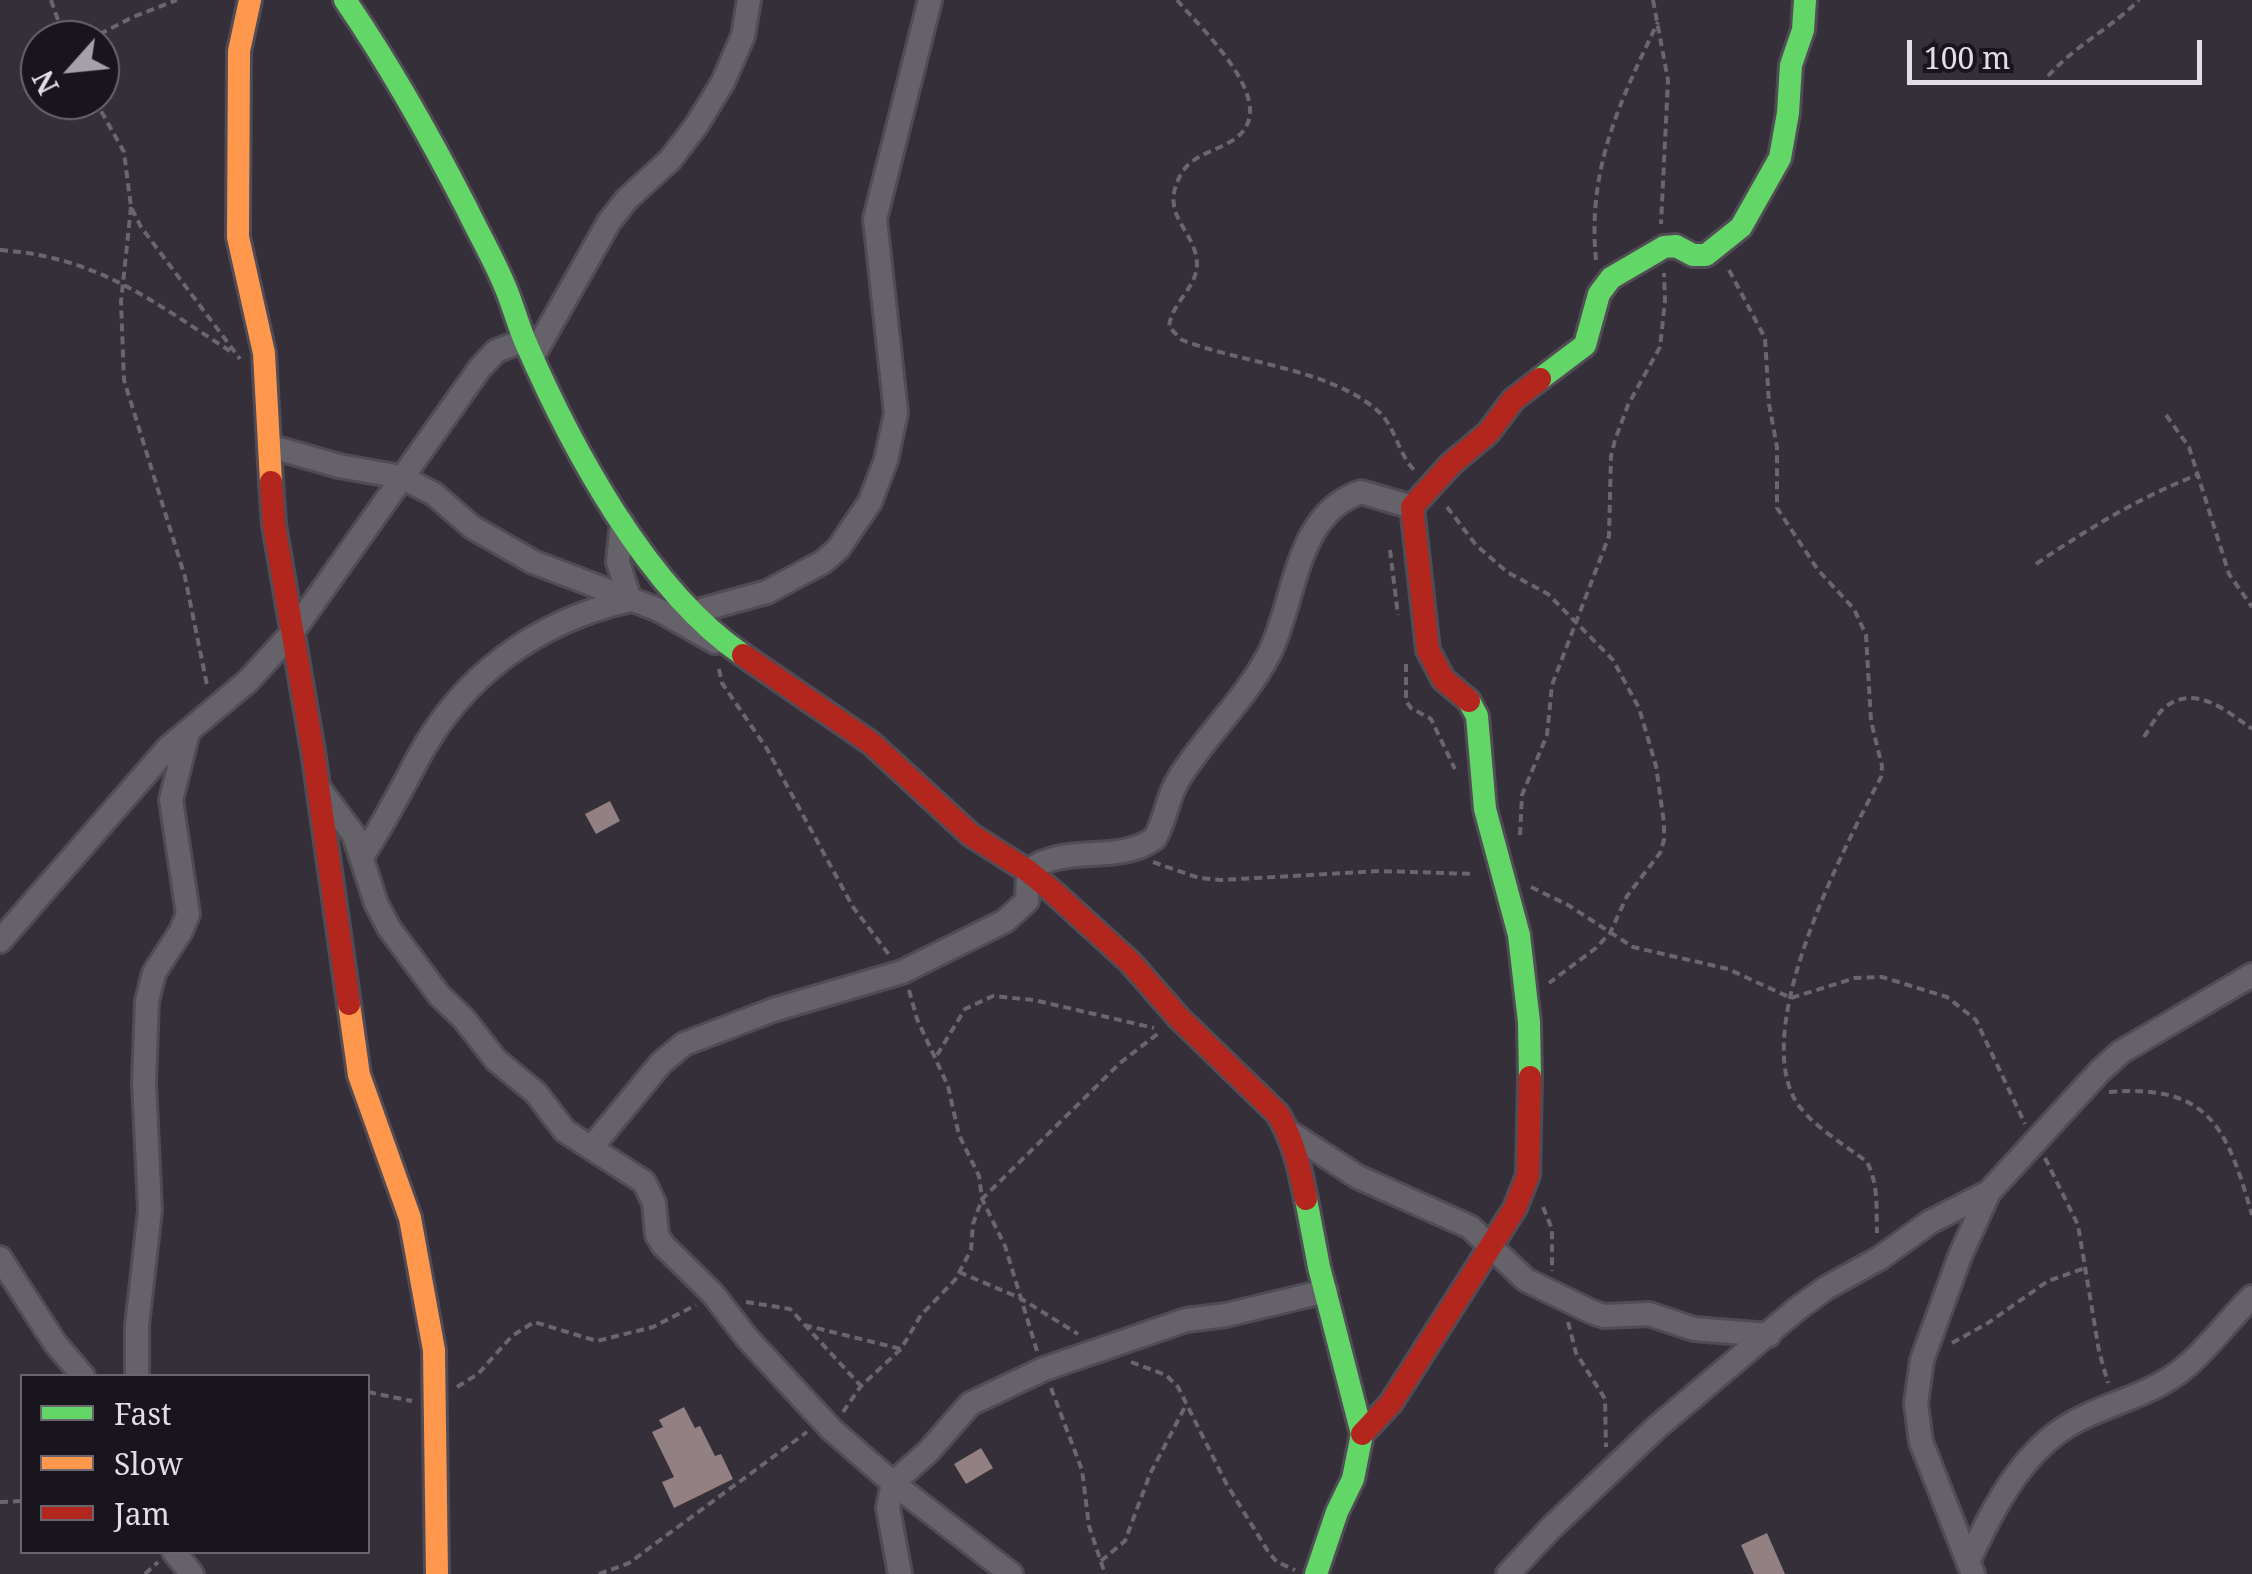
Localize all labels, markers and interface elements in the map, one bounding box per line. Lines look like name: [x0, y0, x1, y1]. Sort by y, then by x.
north arrow: [20, 20, 120, 120]
scale bar: [1912, 20, 2207, 82]
text: 100 m: [1924, 37, 2010, 78]
text: N: [23, 64, 67, 101]
legend: [20, 1374, 370, 1554]
text: Fast: [114, 1393, 171, 1434]
text: Slow: [114, 1443, 183, 1484]
text: Jam: [114, 1493, 170, 1534]

